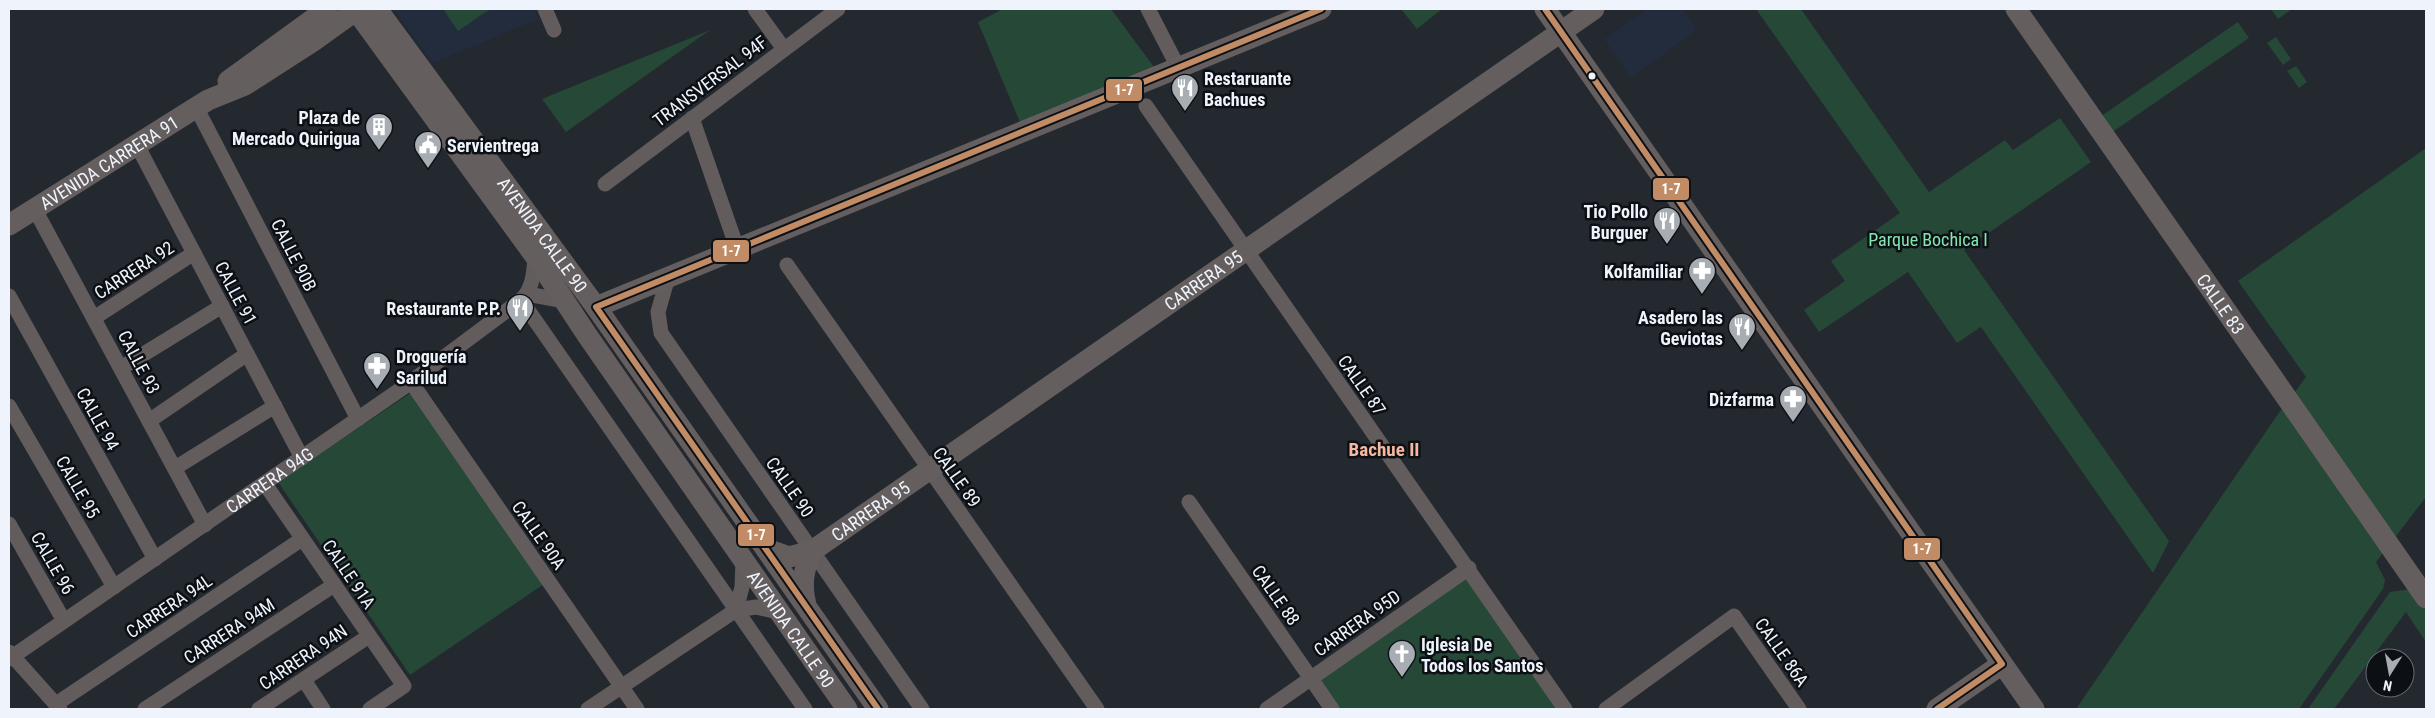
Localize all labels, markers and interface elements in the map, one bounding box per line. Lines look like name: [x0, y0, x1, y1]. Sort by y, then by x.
street label: TRANSVERSAL 94F: [649, 31, 771, 131]
place label: Restaruante Bachues: [1204, 68, 1291, 110]
unlabelled marker: [1587, 71, 1597, 81]
restaurant icon: Restaruante Bachues: [1170, 73, 1200, 112]
line badge: 1-7: [1105, 78, 1143, 102]
text: 1-7: [1114, 82, 1134, 98]
place label: Plaza de Mercado Quirigua: [232, 107, 360, 149]
street label: AVENIDA CARRERA 91: [36, 111, 182, 214]
building icon: Plaza de Mercado Quirigua: [364, 112, 394, 151]
public building icon: Servientrega: [413, 130, 443, 169]
place label: Servientrega: [447, 135, 539, 156]
street label: AVENIDA CALLE 90: [494, 173, 592, 296]
line badge: 1-7: [1652, 177, 1690, 201]
text: 1-7: [1661, 181, 1681, 197]
place label: Tio Pollo Burguer: [1583, 201, 1648, 243]
restaurant icon: Tio Pollo Burguer: [1652, 206, 1682, 245]
street label: CALLE 90B: [267, 215, 321, 295]
park label: Parque Bochica I: [1868, 229, 1988, 250]
street label: CARRERA 92: [90, 236, 178, 303]
line badge: 1-7: [712, 239, 750, 263]
text: 1-7: [721, 243, 741, 259]
street label: CARRERA 95: [1160, 245, 1246, 314]
pharmacy icon: Kolfamiliar: [1687, 256, 1717, 295]
street label: CALLE 91: [211, 258, 261, 328]
place label: Kolfamiliar: [1604, 261, 1683, 282]
street label: CALLE 83: [2193, 269, 2249, 338]
restaurant icon: Restaurante P.P.: [505, 293, 535, 332]
place label: Restaurante P.P.: [386, 298, 501, 319]
place label: Asadero las Geviotas: [1638, 307, 1723, 349]
restaurant icon: Asadero las Geviotas: [1727, 312, 1757, 351]
street label: CALLE 93: [114, 327, 164, 397]
place label: Droguería Sarilud: [396, 346, 466, 388]
pharmacy icon: Droguería Sarilud: [362, 351, 392, 390]
street label: CALLE 87: [1334, 351, 1390, 419]
street label: CALLE 94: [72, 384, 124, 454]
pharmacy icon: Dizfarma: [1778, 384, 1808, 423]
place label: Dizfarma: [1709, 389, 1774, 410]
district label: Bachue II: [1349, 438, 1419, 461]
street label: CARRERA 94G: [222, 442, 317, 517]
street label: CALLE 89: [929, 443, 985, 511]
street label: CALLE 95: [52, 452, 104, 522]
street label: CALLE 90: [762, 453, 818, 521]
street label: CARRERA 95: [827, 476, 914, 545]
street label: CALLE 90A: [508, 497, 571, 574]
line badge: 1-7: [737, 523, 775, 547]
text: 1-7: [746, 527, 766, 543]
street label: CALLE 96: [27, 528, 79, 598]
street label: CALLE 91A: [318, 535, 380, 613]
line badge: 1-7: [1903, 537, 1941, 561]
text: 1-7: [1912, 541, 1932, 557]
street label: CALLE 88: [1248, 561, 1304, 629]
street label: AVENIDA CALLE 90: [743, 566, 839, 691]
street label: CARRERA 94L: [122, 569, 216, 642]
street label: CARRERA 95D: [1310, 586, 1404, 660]
street label: CARRERA 94M: [180, 594, 278, 668]
street label: CALLE 86A: [1751, 614, 1814, 691]
street label: CARRERA 94N: [255, 620, 351, 694]
place label: Iglesia De Todos los Santos: [1421, 634, 1543, 676]
church icon: Iglesia De Todos los Santos: [1387, 639, 1417, 678]
north arrow: [2365, 648, 2415, 698]
text: N: [2382, 677, 2393, 694]

